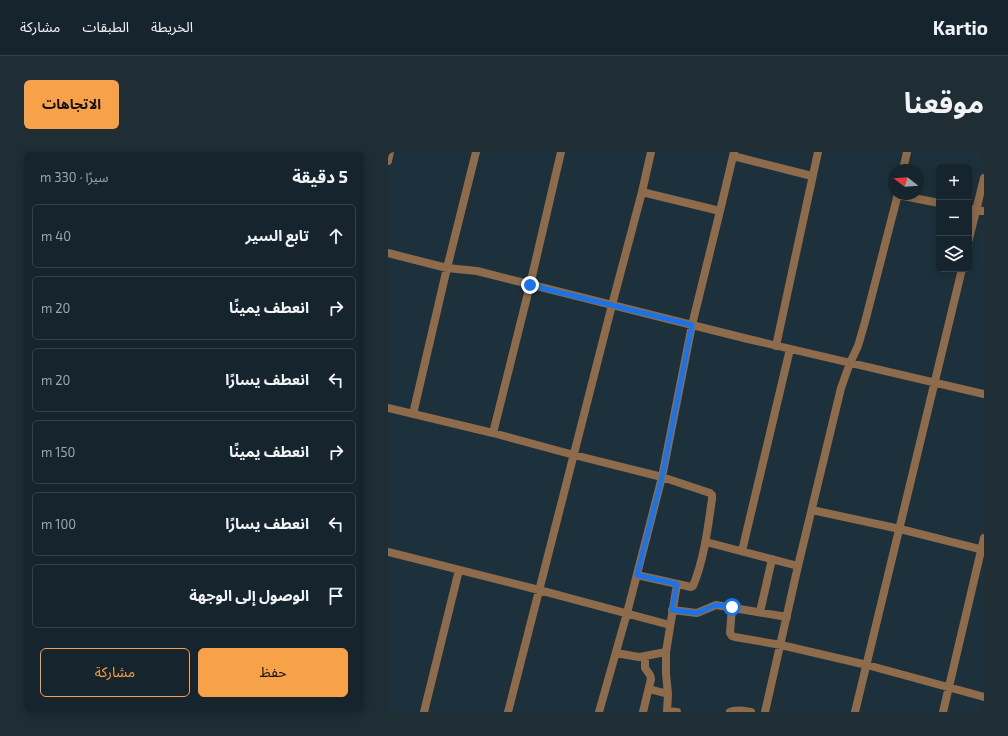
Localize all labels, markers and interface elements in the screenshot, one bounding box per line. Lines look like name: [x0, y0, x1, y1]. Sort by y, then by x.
text: Kartio: [933, 16, 988, 39]
text: مشاركة: [20, 18, 60, 35]
text: الطبقات: [82, 18, 129, 35]
text: الخريطة: [151, 18, 193, 35]
button: الاتجاهات: [24, 80, 119, 129]
text: موقعنا: [904, 85, 984, 119]
north arrow: [888, 164, 924, 200]
map controls: [936, 164, 972, 272]
button: +: [936, 164, 972, 200]
text: 5 دقيقة: [292, 166, 348, 186]
text: سيرًا · 330 m: [40, 169, 108, 185]
button: −: [936, 200, 972, 236]
icon: ahead: [325, 225, 347, 247]
text: تابع السير: [246, 226, 309, 244]
text: 40 m: [41, 228, 71, 244]
button: layers: [936, 236, 972, 272]
route end: [521, 276, 539, 294]
icon: right: [325, 297, 347, 319]
text: انعطف يمينًا: [229, 298, 309, 316]
text: 20 m: [41, 300, 70, 316]
icon: left: [325, 369, 347, 391]
text: انعطف يسارًا: [225, 370, 309, 388]
text: 20 m: [41, 372, 70, 388]
icon: right: [325, 441, 347, 463]
text: انعطف يمينًا: [229, 442, 309, 460]
text: 150 m: [41, 444, 75, 460]
icon: left: [325, 513, 347, 535]
text: انعطف يسارًا: [225, 514, 309, 532]
text: 100 m: [41, 516, 76, 532]
icon: arrive: [325, 585, 347, 607]
text: الوصول إلى الوجهة: [189, 586, 309, 604]
route start: [723, 598, 741, 616]
button: مشاركة: [40, 648, 190, 697]
button: حفظ: [198, 648, 348, 697]

